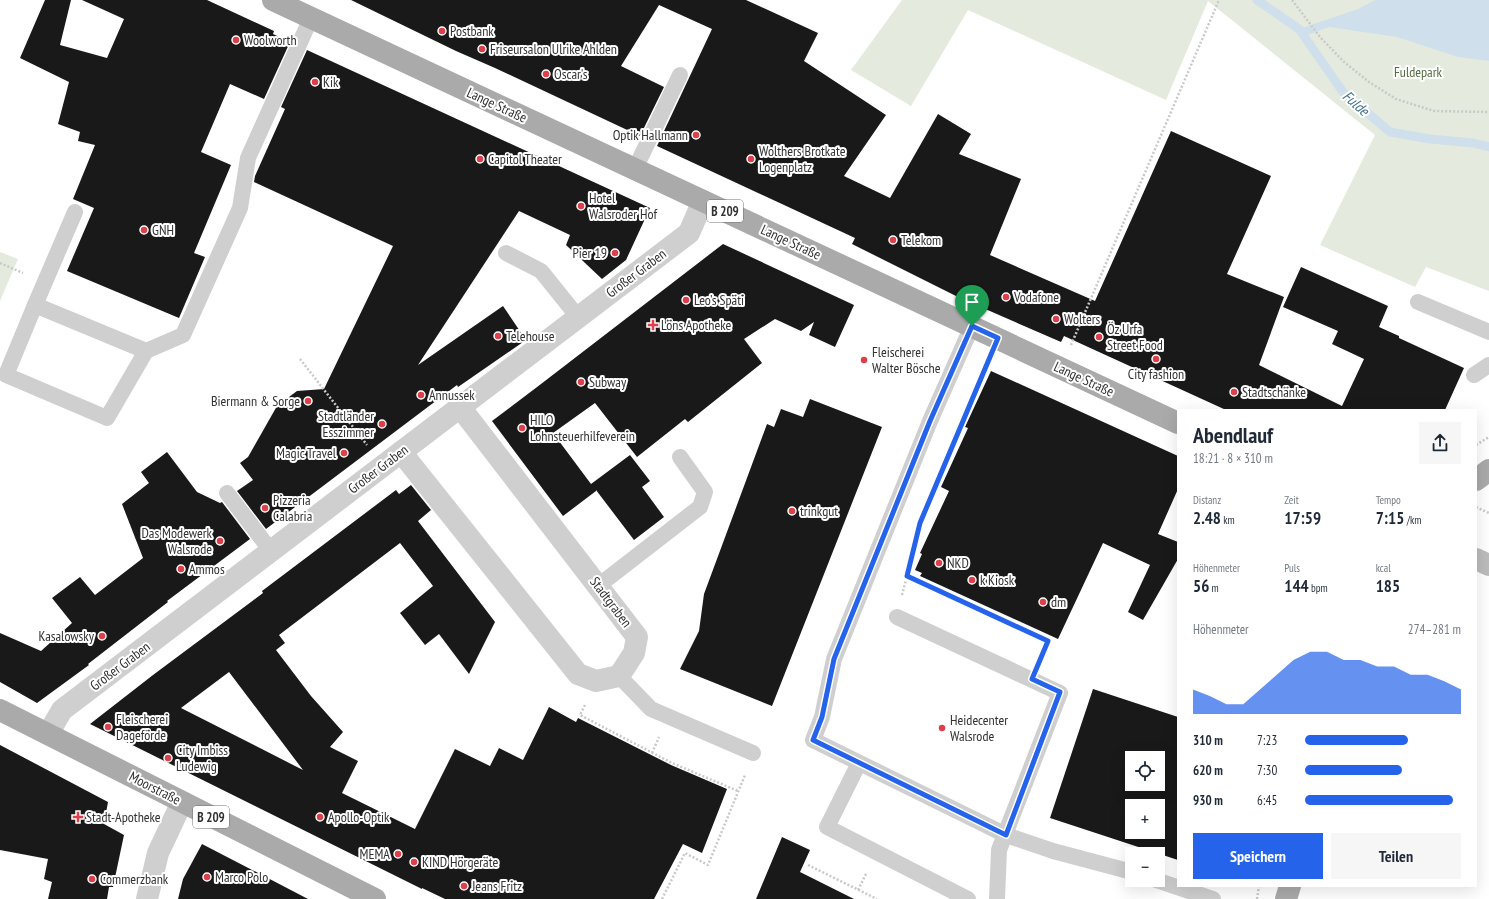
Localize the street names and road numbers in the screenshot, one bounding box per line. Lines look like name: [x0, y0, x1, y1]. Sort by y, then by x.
street label: Lange Straße: [464, 83, 530, 127]
road number: B 209: [707, 200, 743, 222]
street label: Lange Straße: [758, 220, 824, 264]
street label: Großer Graben: [602, 245, 670, 301]
street label: Lange Straße: [1051, 357, 1117, 401]
street label: Großer Graben: [344, 441, 412, 497]
street label: Stadtgraben: [586, 573, 636, 631]
street label: Großer Graben: [86, 638, 154, 694]
street label: Moorstraße: [126, 767, 184, 809]
road number: B 209: [193, 806, 229, 828]

